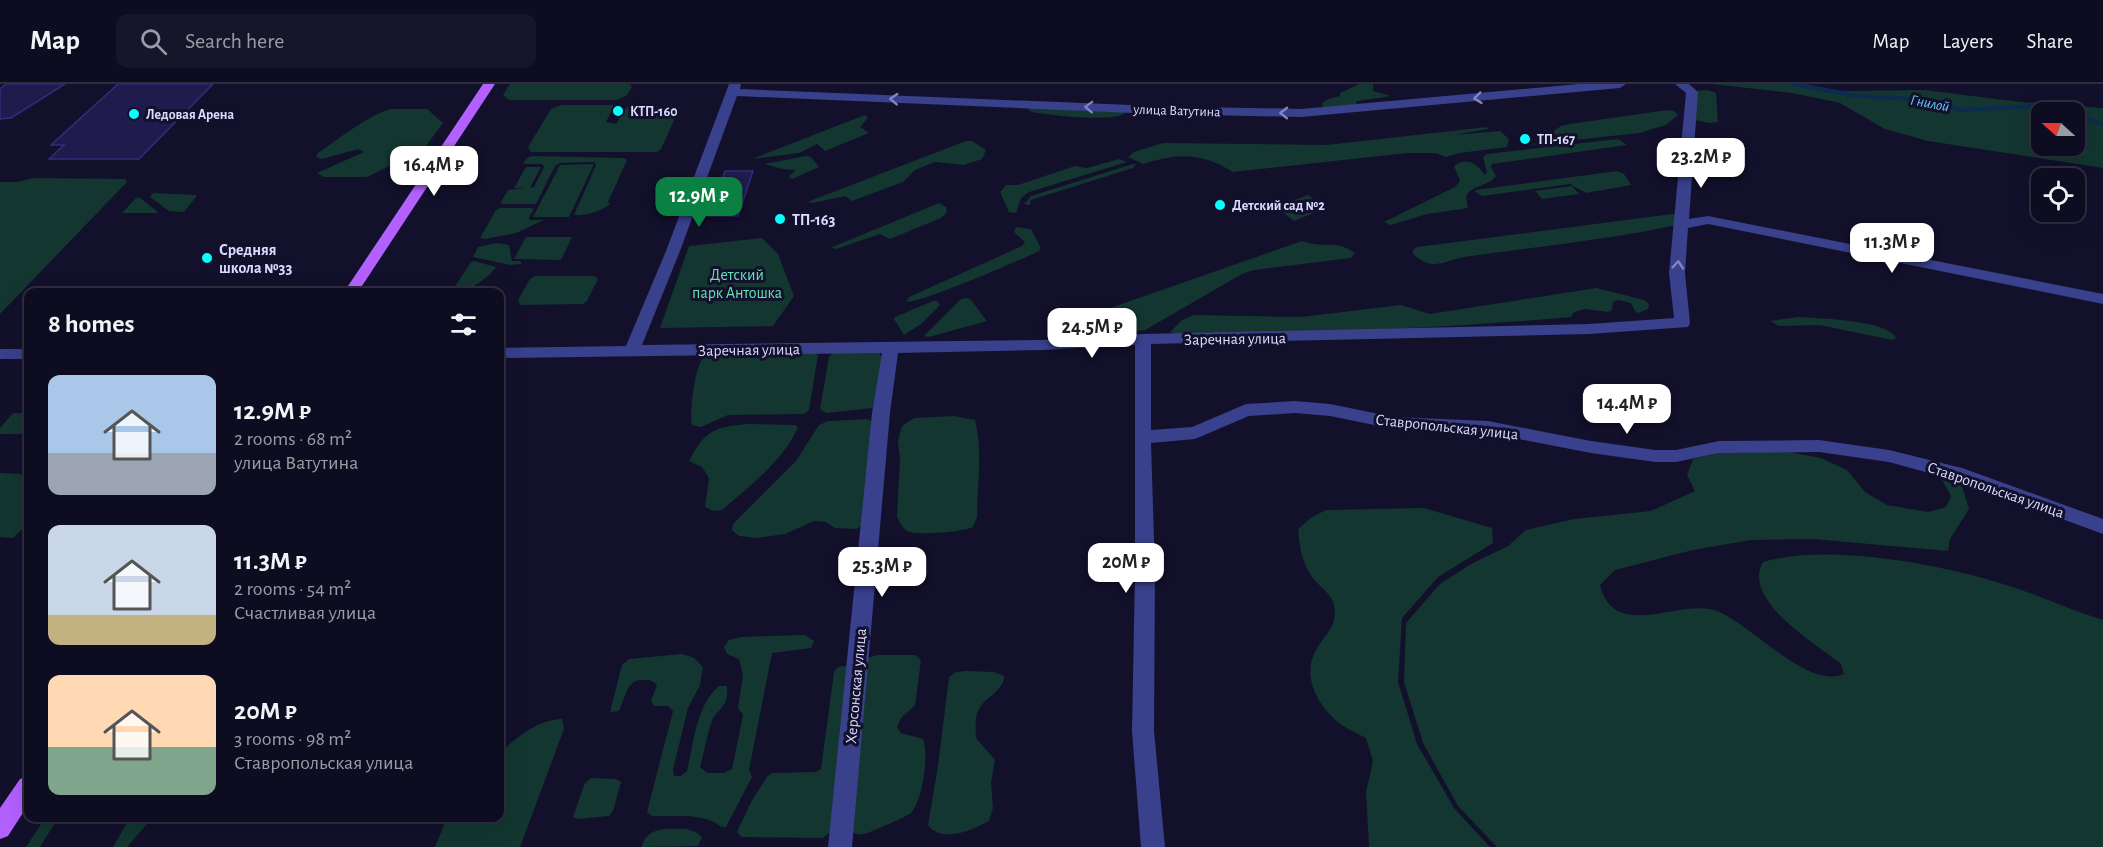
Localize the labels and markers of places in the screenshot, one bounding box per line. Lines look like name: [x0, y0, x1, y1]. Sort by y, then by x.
marker: КТП-160: [611, 104, 625, 118]
place label: КТП-160: [630, 105, 677, 119]
marker: Ледовая Арена: [127, 107, 141, 121]
place label: Ледовая Арена: [146, 108, 235, 122]
marker: ТП-167: [1518, 132, 1532, 146]
place label: ТП-167: [1537, 133, 1575, 147]
pin: 23.2M ₽: [1646, 138, 1756, 189]
pin: 16.4M ₽: [379, 146, 489, 197]
pin: 12.9M ₽: [644, 177, 754, 228]
marker: Детский сад №2: [1213, 198, 1227, 212]
place label: Детский сад №2: [1232, 199, 1325, 213]
marker: ТП-163: [773, 212, 787, 226]
place label: ТП-163: [792, 212, 835, 228]
pin: 11.3M ₽: [1837, 223, 1947, 274]
place label: Средняя школа №33: [219, 242, 292, 276]
marker: Средняя школа №33: [200, 251, 214, 265]
pin: 24.5M ₽: [1037, 308, 1147, 359]
pin: 14.4M ₽: [1572, 384, 1682, 435]
pin: 20M ₽: [1084, 543, 1168, 594]
pin: 25.3M ₽: [827, 547, 937, 598]

